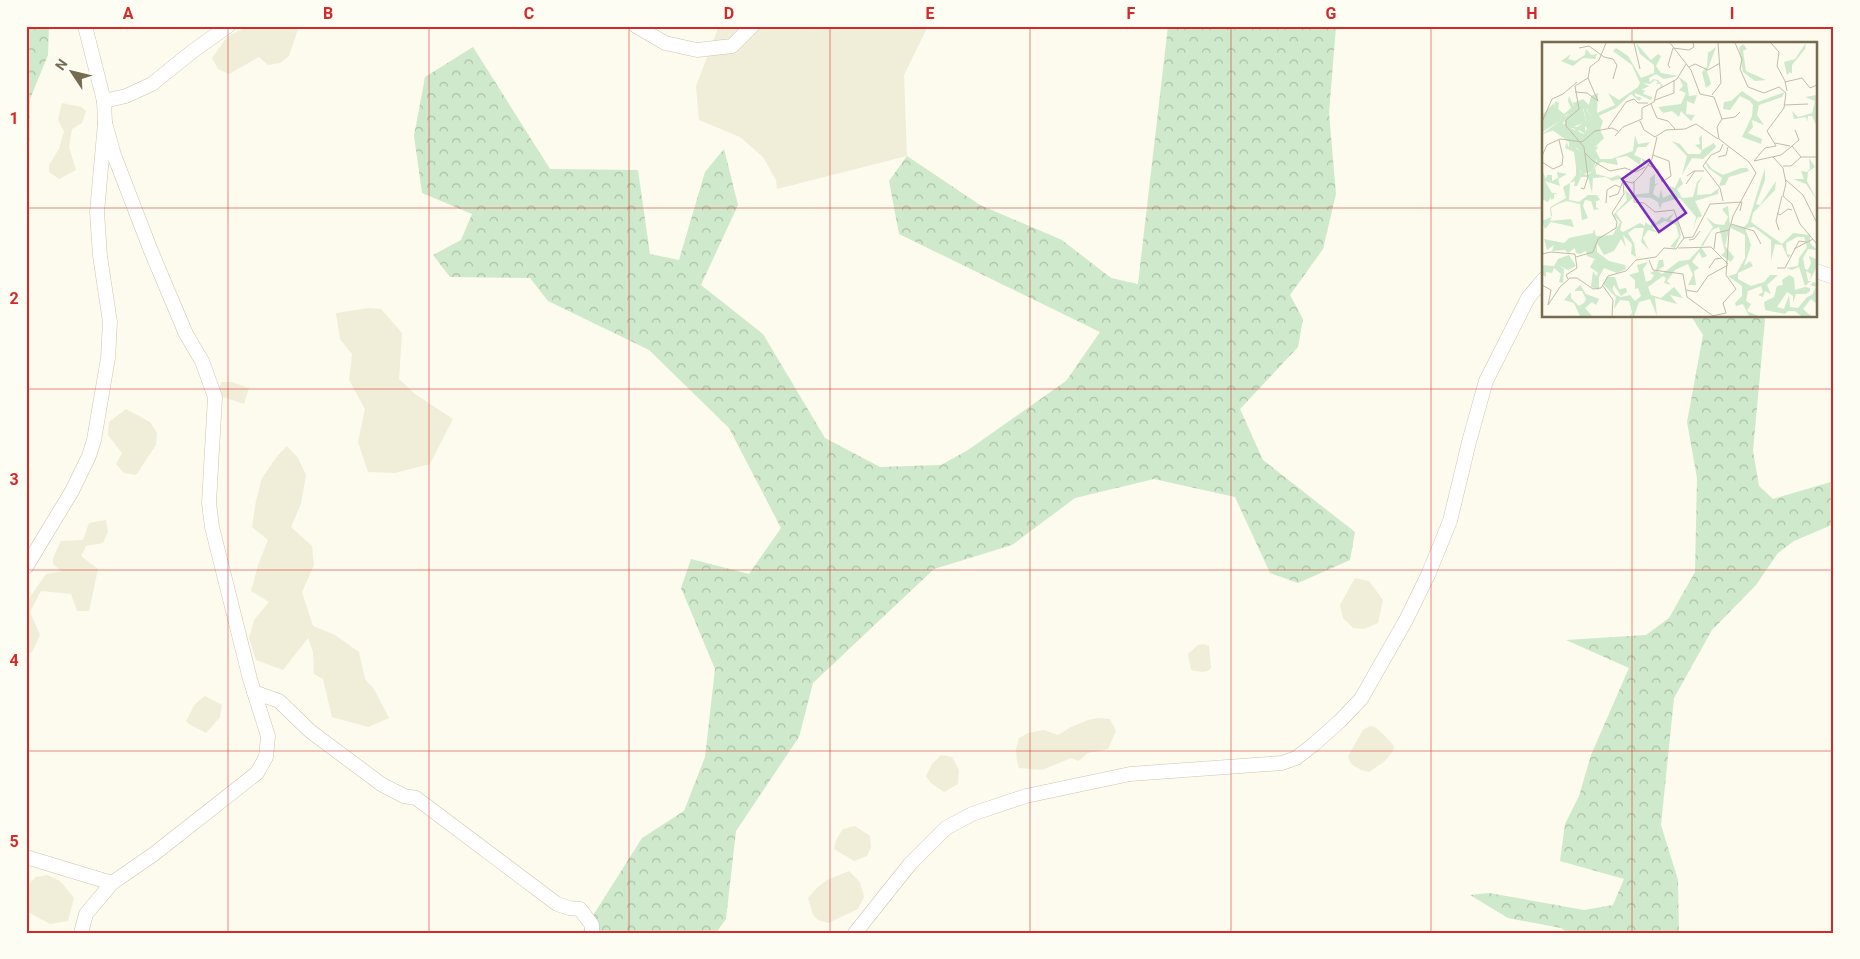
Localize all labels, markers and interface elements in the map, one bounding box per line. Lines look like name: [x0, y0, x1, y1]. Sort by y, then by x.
text: A: [123, 4, 134, 23]
text: B: [323, 4, 333, 23]
text: C: [524, 4, 534, 23]
text: D: [724, 4, 734, 23]
text: E: [926, 4, 935, 23]
text: F: [1127, 4, 1136, 23]
text: G: [1326, 4, 1337, 23]
text: H: [1526, 4, 1538, 23]
text: I: [1730, 4, 1734, 23]
inset map: [1542, 42, 1818, 318]
north arrow: [48, 48, 98, 98]
text: N: [52, 56, 71, 73]
text: 1: [9, 109, 19, 128]
text: 2: [9, 289, 19, 308]
text: 3: [9, 470, 19, 489]
text: 4: [9, 651, 19, 670]
text: 5: [9, 832, 19, 851]

